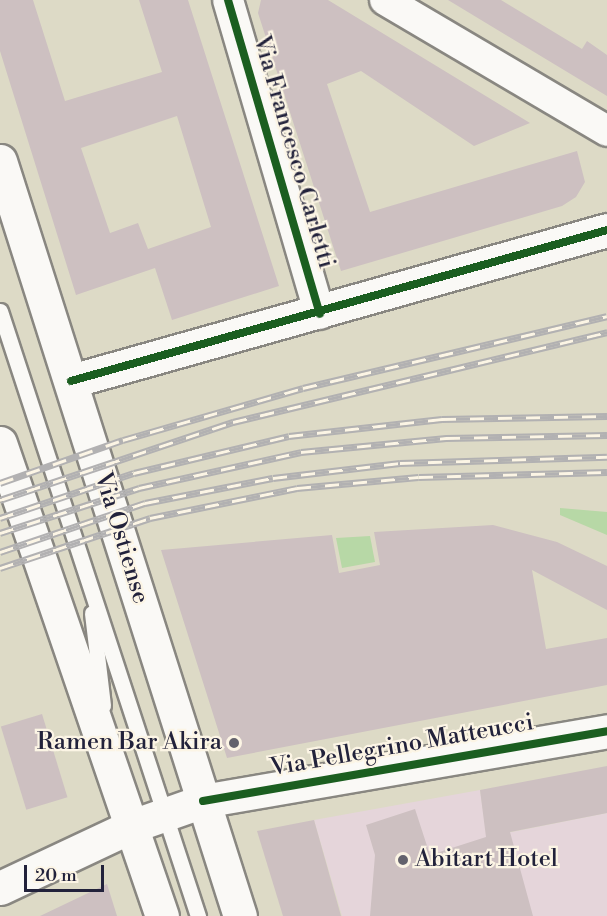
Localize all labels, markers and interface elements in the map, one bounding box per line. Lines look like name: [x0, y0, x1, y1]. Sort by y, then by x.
street label: Via Francesco Carletti: [246, 32, 340, 272]
street label: Via Ostiense: [87, 469, 155, 607]
street label: Via Pellegrino Matteucci: [268, 709, 536, 783]
place label: Ramen Bar Akira: [37, 729, 222, 757]
marker: Ramen Bar Akira: [227, 736, 241, 750]
place label: Abitart Hotel: [415, 846, 558, 874]
scale bar: [27, 853, 106, 891]
marker: Abitart Hotel: [396, 853, 410, 867]
text: 20 m: [35, 864, 77, 887]

